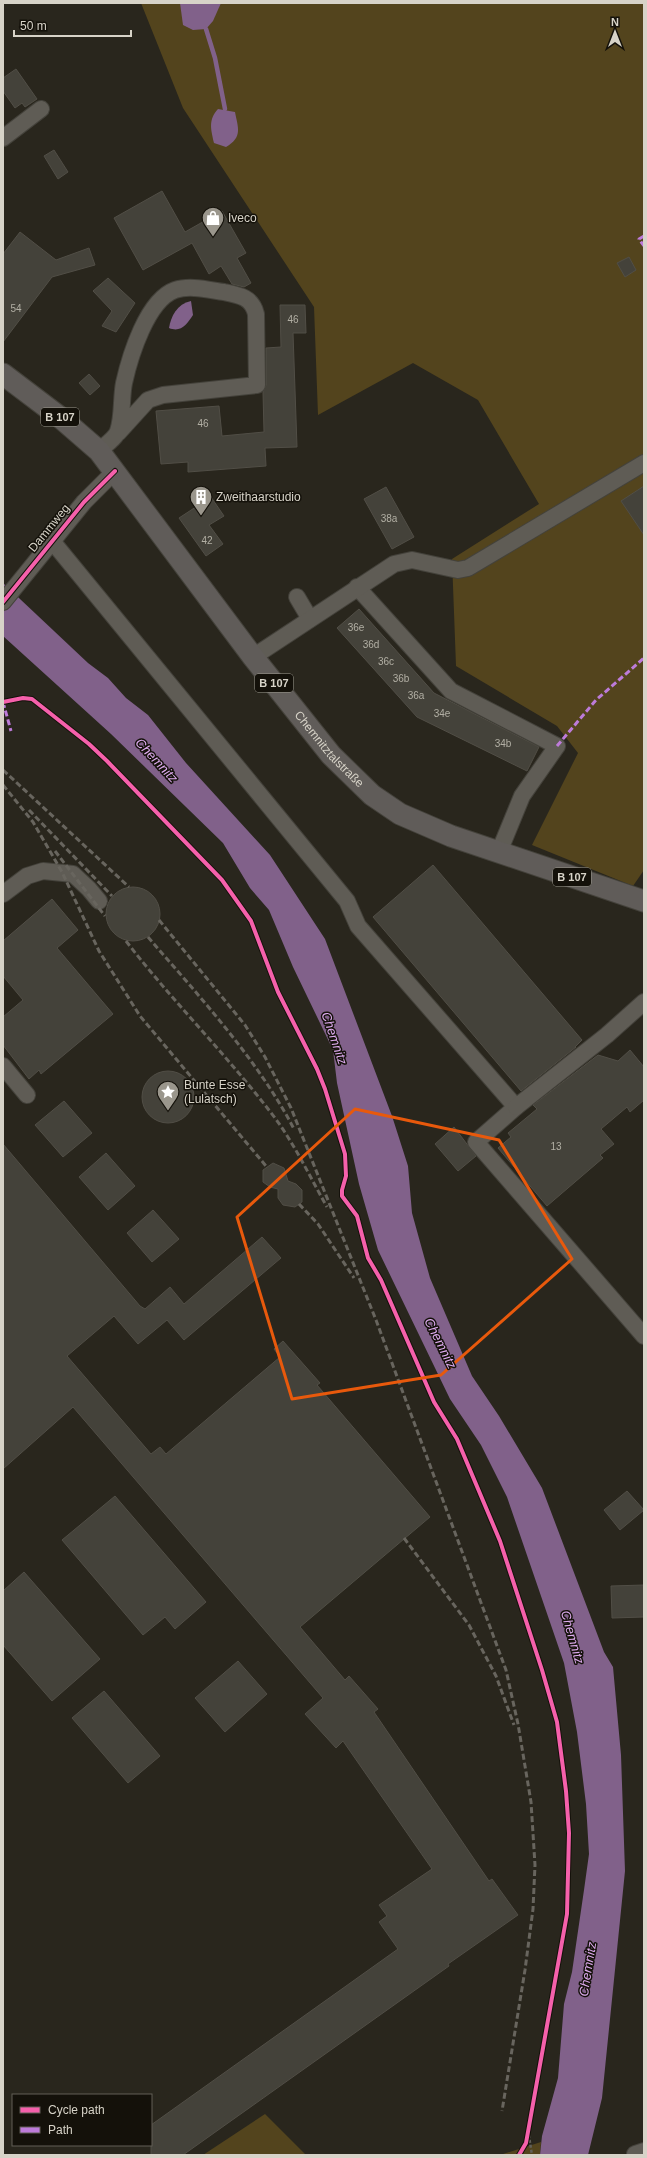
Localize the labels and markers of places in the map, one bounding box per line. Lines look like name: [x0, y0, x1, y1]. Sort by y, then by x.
shop icon: Iveco: [200, 205, 226, 238]
place label: Iveco: [228, 211, 257, 225]
building icon: Zweithaarstudio: [188, 484, 214, 517]
place label: Zweithaarstudio: [216, 490, 301, 504]
place label: Bunte Esse (Lulatsch): [184, 1078, 246, 1106]
place icon: Bunte Esse (Lulatsch): [155, 1079, 181, 1112]

